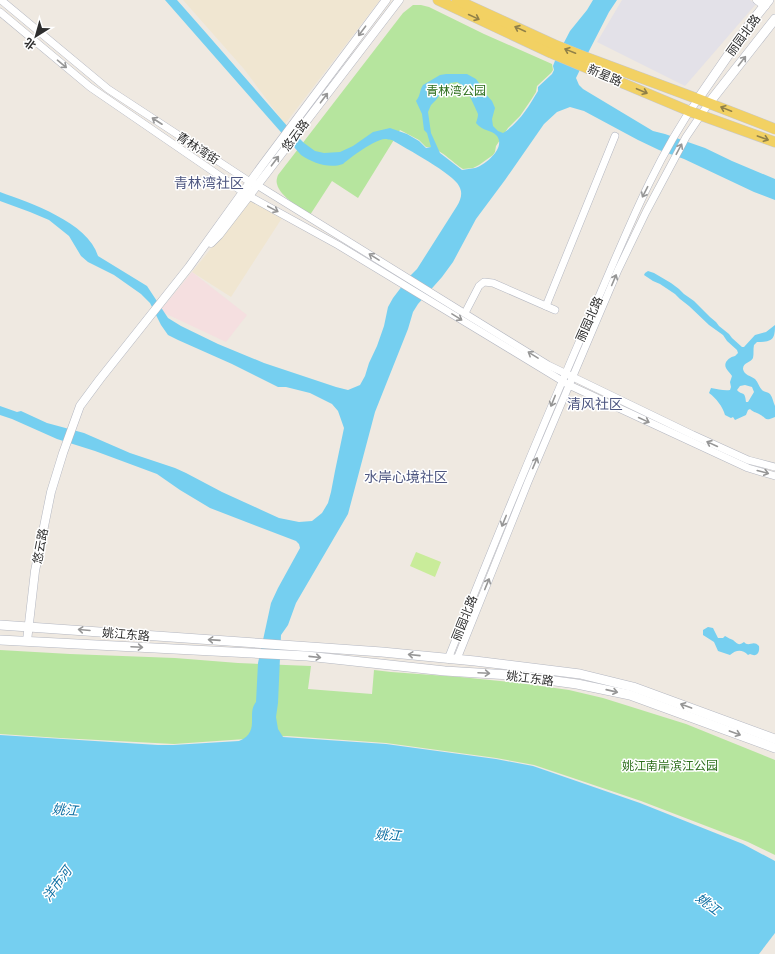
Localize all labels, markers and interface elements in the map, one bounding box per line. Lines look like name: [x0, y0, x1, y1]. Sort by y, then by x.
street label: 丽园北路: [723, 11, 763, 59]
one-way arrow: [467, 14, 479, 21]
north arrow: [16, 16, 56, 56]
one-way arrow: [514, 25, 526, 32]
one-way arrow: [358, 26, 366, 37]
text: 北: [21, 35, 39, 53]
one-way arrow: [564, 47, 576, 55]
one-way arrow: [737, 56, 746, 67]
one-way arrow: [57, 59, 68, 68]
street label: 新星路: [585, 61, 625, 89]
park label: 青林湾公园: [426, 83, 486, 98]
one-way arrow: [636, 88, 648, 95]
one-way arrow: [320, 92, 328, 103]
one-way arrow: [720, 105, 732, 113]
street label: 悠云路: [278, 116, 312, 154]
one-way arrow: [152, 117, 163, 125]
street label: 青林湾街: [174, 129, 222, 167]
one-way arrow: [757, 134, 769, 142]
one-way arrow: [676, 143, 683, 155]
one-way arrow: [271, 156, 279, 167]
district label: 青林湾社区: [174, 174, 244, 192]
one-way arrow: [641, 186, 648, 198]
one-way arrow: [267, 206, 279, 213]
one-way arrow: [369, 253, 380, 261]
one-way arrow: [611, 274, 619, 286]
street label: 丽园北路: [572, 294, 606, 344]
one-way arrow: [451, 314, 463, 322]
one-way arrow: [528, 351, 539, 359]
one-way arrow: [549, 394, 557, 406]
district label: 清风社区: [567, 395, 623, 413]
one-way arrow: [638, 417, 650, 424]
one-way arrow: [707, 440, 719, 447]
one-way arrow: [532, 458, 540, 470]
district label: 水岸心境社区: [364, 468, 448, 486]
one-way arrow: [756, 469, 769, 477]
one-way arrow: [499, 514, 507, 526]
street label: 悠云路: [29, 527, 51, 565]
one-way arrow: [484, 578, 492, 590]
street label: 丽园北路: [448, 593, 480, 643]
street label: 姚江东路: [101, 624, 151, 644]
one-way arrow: [78, 627, 91, 634]
one-way arrow: [208, 636, 221, 644]
one-way arrow: [130, 643, 143, 651]
one-way arrow: [408, 651, 421, 659]
one-way arrow: [308, 653, 321, 661]
street label: 姚江东路: [505, 668, 555, 688]
one-way arrow: [477, 670, 490, 677]
one-way arrow: [605, 688, 618, 696]
one-way arrow: [680, 702, 692, 710]
one-way arrow: [729, 730, 741, 738]
park label: 姚江南岸滨江公园: [622, 758, 718, 773]
water label: 姚江: [51, 801, 81, 820]
water label: 姚江: [374, 826, 404, 845]
water label: 洋市河: [39, 861, 77, 905]
water label: 姚江: [692, 889, 725, 920]

